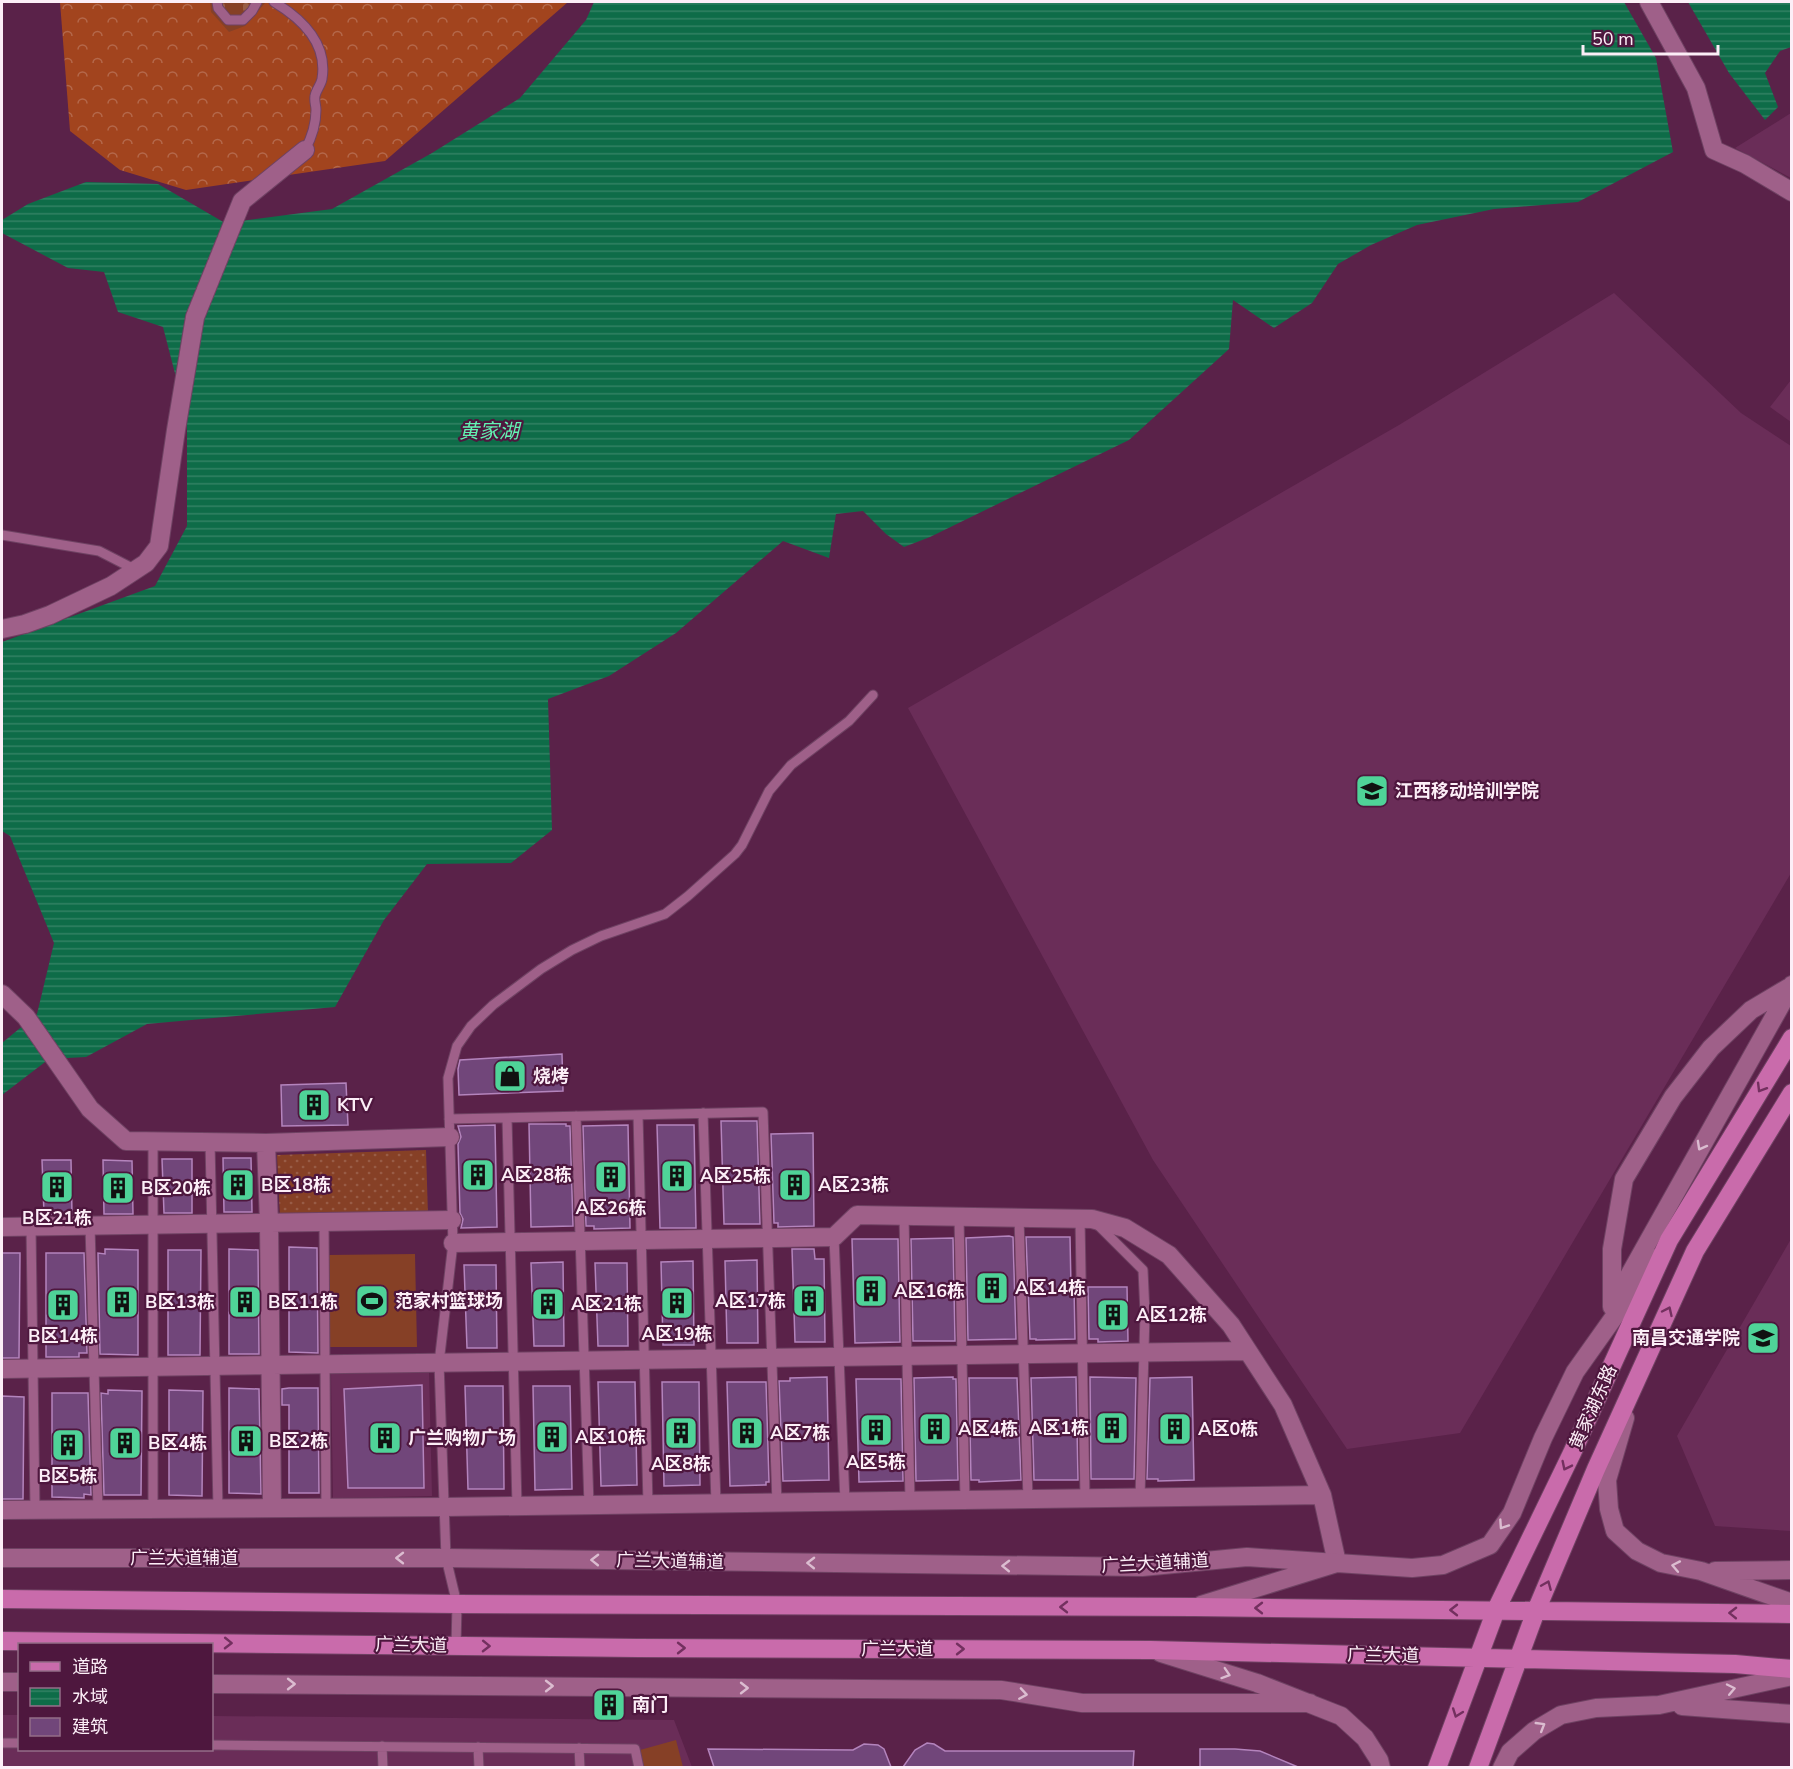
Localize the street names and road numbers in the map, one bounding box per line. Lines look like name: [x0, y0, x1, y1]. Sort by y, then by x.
street label: 黄家湖东路: [1564, 1361, 1622, 1453]
street label: 广兰大道辅道: [130, 1546, 238, 1570]
street label: 广兰大道辅道: [616, 1548, 724, 1574]
street label: 广兰大道辅道: [1100, 1548, 1210, 1578]
street label: 广兰大道: [375, 1632, 447, 1658]
street label: 广兰大道: [861, 1637, 933, 1661]
street label: 广兰大道: [1347, 1642, 1419, 1668]

